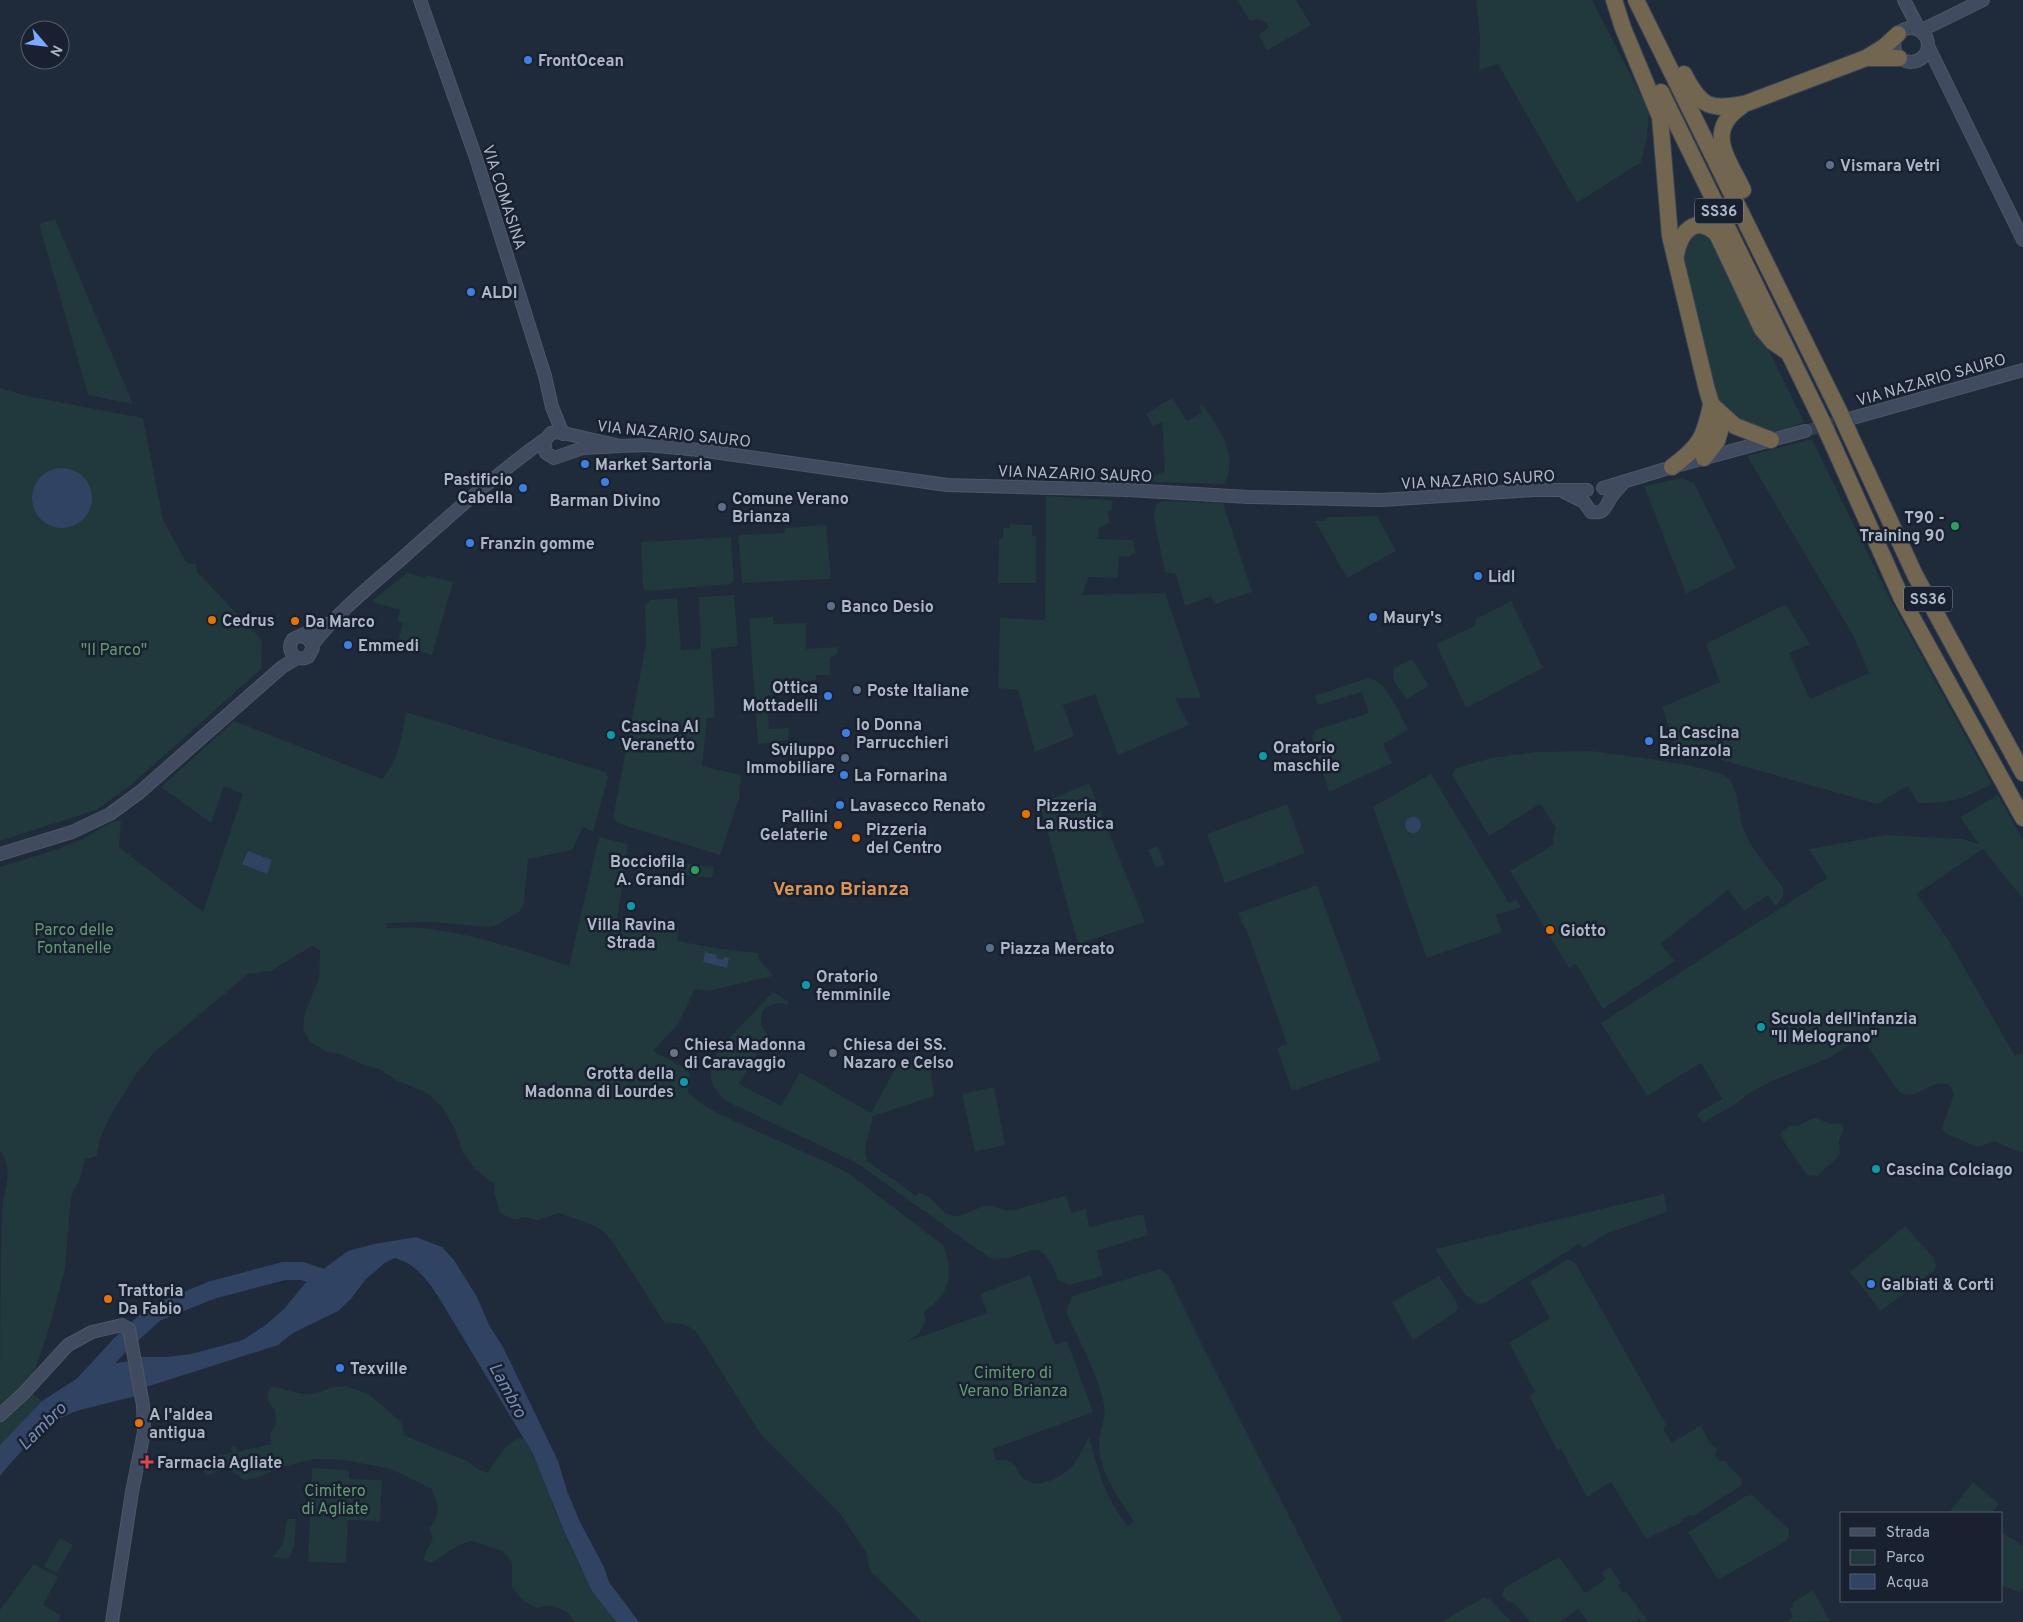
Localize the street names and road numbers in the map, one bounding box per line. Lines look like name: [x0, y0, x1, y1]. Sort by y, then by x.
street label: VIA COMASINA: [477, 143, 530, 253]
road number: SS36: [1695, 198, 1743, 224]
street label: VIA NAZARIO SAURO: [1854, 350, 2009, 412]
street label: VIA NAZARIO SAURO: [596, 417, 752, 453]
street label: VIA NAZARIO SAURO: [997, 462, 1153, 488]
street label: VIA NAZARIO SAURO: [1400, 467, 1556, 495]
road number: SS36: [1904, 586, 1952, 612]

